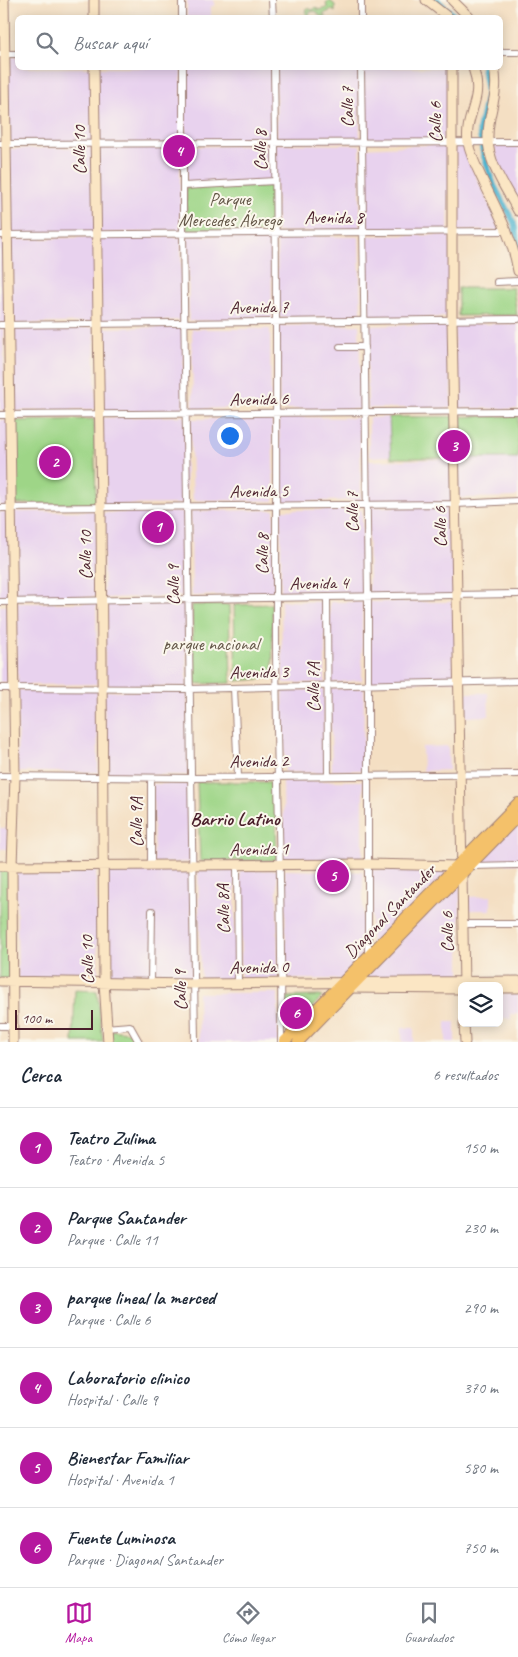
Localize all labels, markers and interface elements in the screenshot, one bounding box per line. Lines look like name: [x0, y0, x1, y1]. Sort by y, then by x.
search box: [15, 15, 503, 70]
icon: search: [33, 29, 61, 57]
text: Buscar aquí: [73, 31, 147, 55]
street label: Calle 7: [336, 86, 358, 128]
street label: Calle 6: [424, 101, 446, 142]
street label: Calle 10: [68, 124, 90, 174]
street label: Calle 8: [249, 128, 271, 170]
pin: 4: [163, 132, 195, 170]
park label: Parque Mercedes Ábrego: [179, 188, 283, 231]
street label: Avenida 8: [304, 206, 365, 228]
street label: Avenida 7: [229, 295, 290, 319]
street label: Avenida 6: [229, 387, 290, 411]
your location: [217, 423, 243, 449]
pin: 3: [438, 427, 470, 465]
pin: 2: [39, 443, 71, 481]
street label: Avenida 5: [229, 479, 290, 503]
street label: Calle 7: [341, 491, 363, 533]
street label: Calle 6: [429, 506, 451, 548]
pin: 1: [142, 508, 174, 546]
street label: Calle 10: [74, 529, 96, 579]
street label: Calle 8: [251, 532, 273, 575]
street label: Calle 9: [162, 563, 184, 606]
street label: Avenida 4: [289, 571, 351, 595]
park label: parque nacional: [163, 633, 262, 655]
street label: Avenida 3: [229, 660, 291, 684]
street label: Calle 7A: [302, 661, 324, 712]
street label: Avenida 2: [229, 749, 291, 773]
street label: Calle 9A: [125, 796, 147, 847]
district label: Barrio Latino: [190, 807, 281, 831]
street label: Avenida 1: [229, 837, 290, 861]
pin: 5: [317, 857, 349, 895]
street label: Diagonal Santander: [340, 858, 441, 963]
street label: Calle 8A: [212, 883, 234, 934]
street label: Calle 6: [436, 911, 458, 953]
street label: Calle 10: [76, 933, 98, 985]
street label: Avenida 0: [229, 955, 291, 979]
street label: Calle 9: [169, 968, 191, 1010]
map controls: [458, 982, 503, 1027]
button: layers: [458, 982, 503, 1027]
pin: 6: [280, 994, 312, 1032]
scale bar: [15, 1007, 92, 1030]
text: 100 m: [22, 1010, 52, 1027]
text: Cerca: [20, 1062, 61, 1088]
text: 6 resultados: [433, 1065, 498, 1085]
text: Teatro Zulima: [67, 1126, 155, 1150]
text: 1: [32, 1138, 40, 1158]
text: 150 m: [464, 1138, 498, 1158]
text: Teatro · Avenida 5: [67, 1150, 165, 1170]
text: Parque Santander: [67, 1206, 186, 1230]
text: 2: [32, 1218, 40, 1238]
text: 230 m: [464, 1218, 498, 1238]
text: Parque · Calle 11: [67, 1230, 158, 1250]
text: parque lineal la merced: [67, 1286, 215, 1310]
text: 3: [32, 1298, 40, 1318]
text: 290 m: [464, 1298, 498, 1318]
text: Parque · Calle 6: [67, 1310, 151, 1330]
text: Laboratorio clinico: [67, 1366, 189, 1390]
text: 4: [32, 1378, 40, 1398]
text: 370 m: [464, 1378, 498, 1398]
text: Hospital · Calle 9: [67, 1390, 158, 1410]
text: Bienestar Familiar: [67, 1446, 188, 1470]
text: 5: [33, 1458, 39, 1478]
text: 580 m: [464, 1458, 498, 1478]
text: Hospital · Avenida 1: [67, 1470, 174, 1490]
text: Fuente Luminosa: [67, 1526, 175, 1550]
text: 6: [32, 1538, 40, 1558]
text: 750 m: [464, 1538, 498, 1558]
text: Parque · Diagonal Santander: [67, 1550, 223, 1570]
tab: Mapa: [65, 1599, 93, 1646]
tab: Cómo llegar: [222, 1599, 275, 1646]
tab: Guardados: [404, 1599, 453, 1646]

